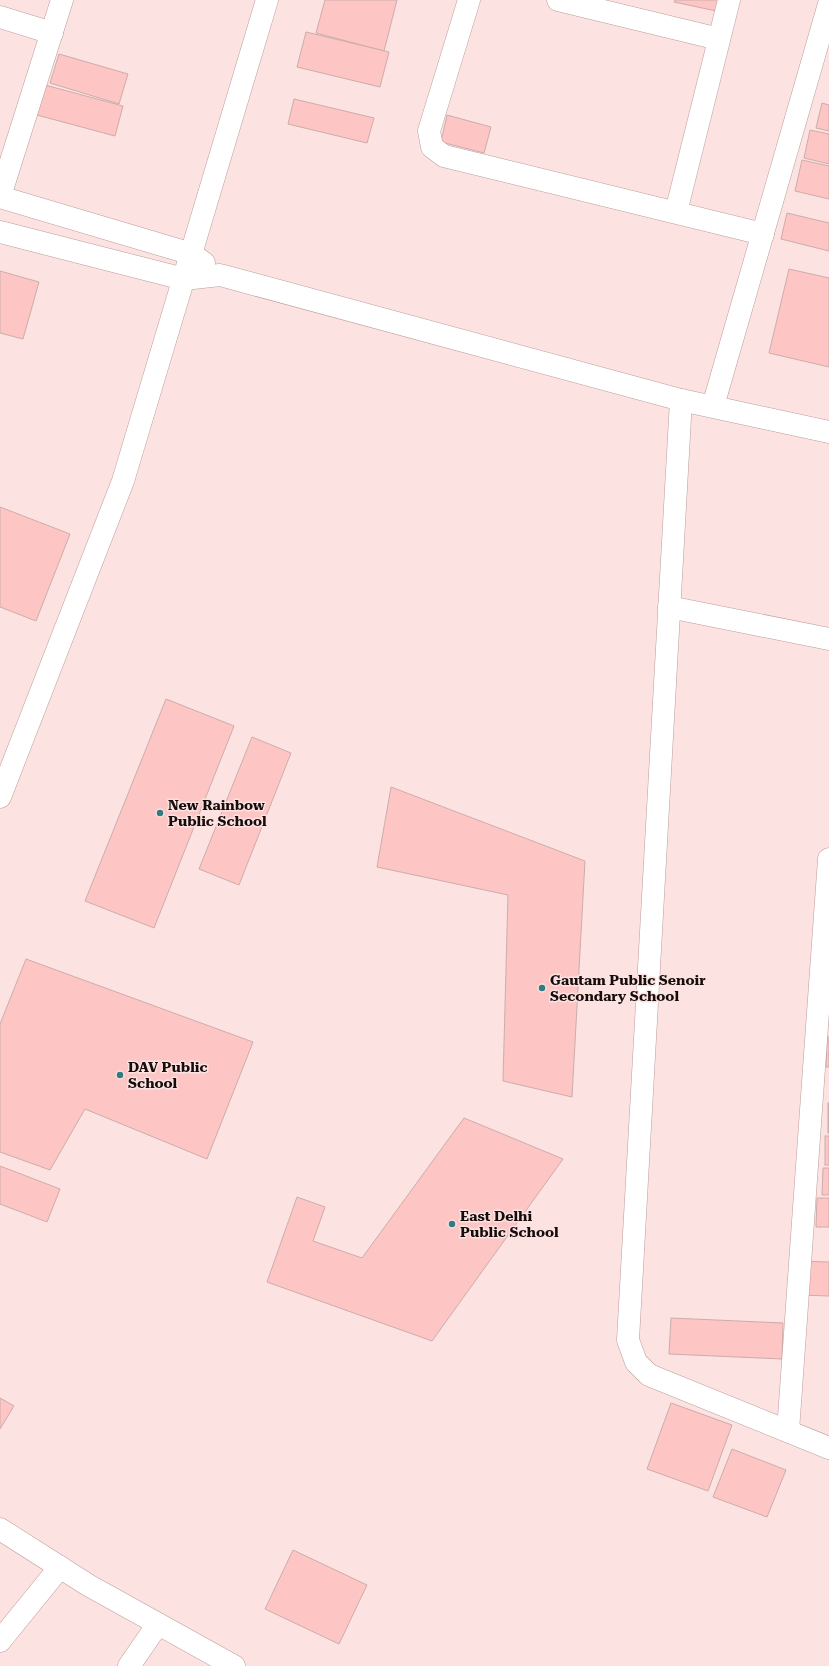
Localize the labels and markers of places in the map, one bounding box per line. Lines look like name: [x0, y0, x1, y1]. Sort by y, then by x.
place label: New Rainbow Public School: [168, 797, 267, 829]
marker: New Rainbow Public School: [155, 808, 165, 818]
place label: Gautam Public Senoir Secondary School: [550, 972, 706, 1004]
marker: Gautam Public Senoir Secondary School: [537, 983, 547, 993]
place label: DAV Public School: [128, 1059, 208, 1091]
marker: DAV Public School: [115, 1070, 125, 1080]
place label: East Delhi Public School: [460, 1208, 559, 1240]
marker: East Delhi Public School: [447, 1219, 457, 1229]

